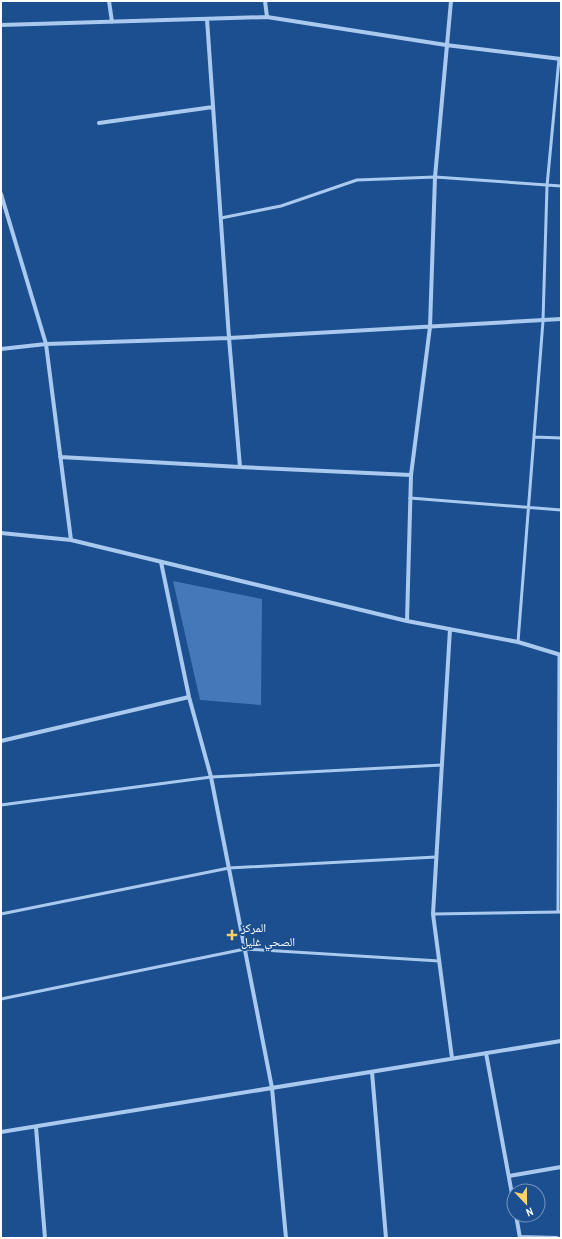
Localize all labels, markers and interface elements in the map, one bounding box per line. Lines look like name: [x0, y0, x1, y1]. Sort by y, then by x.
place label: المركز الصحي غليل: [240, 920, 295, 952]
marker: المركز الصحي غليل: [226, 929, 238, 941]
north arrow: [506, 1183, 546, 1223]
text: N: [524, 1205, 535, 1220]

